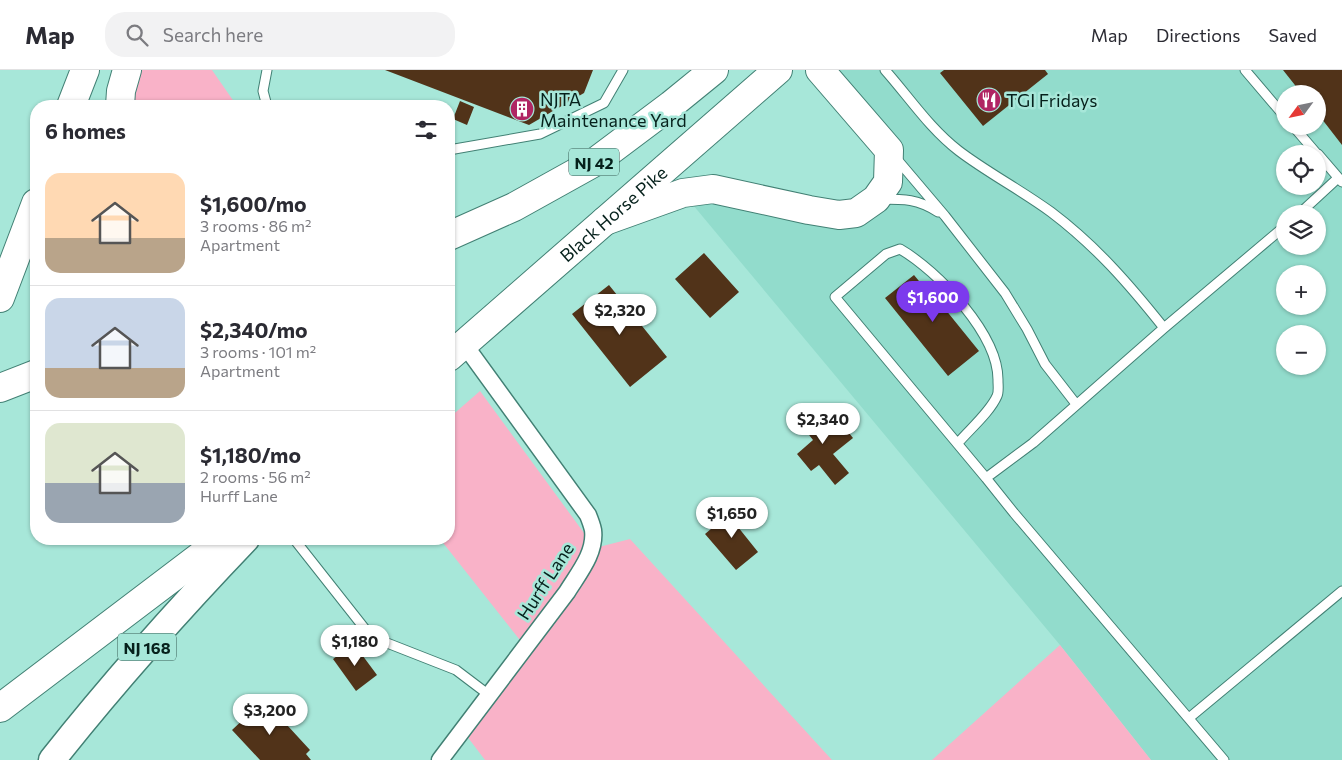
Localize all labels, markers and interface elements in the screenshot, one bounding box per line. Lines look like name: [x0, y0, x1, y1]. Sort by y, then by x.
search box: [105, 12, 455, 57]
text: Map: [25, 20, 75, 49]
icon: search: [123, 21, 151, 49]
text: Search here: [163, 23, 263, 46]
text: Map: [1091, 24, 1128, 46]
text: Directions: [1156, 24, 1240, 46]
text: Saved: [1268, 24, 1317, 46]
north arrow: [1276, 85, 1326, 135]
map controls: [1276, 85, 1326, 375]
restaurant icon: TGI Fridays: [976, 87, 1002, 113]
place label: NJTA Maintenance Yard: [540, 88, 687, 131]
place label: TGI Fridays: [1006, 89, 1098, 111]
building icon: NJTA Maintenance Yard: [509, 96, 535, 122]
icon: filters: [412, 116, 440, 144]
text: 6 homes: [45, 118, 126, 143]
button: locate: [1276, 145, 1326, 195]
road number: NJ 42: [569, 148, 619, 175]
street label: Black Horse Pike: [555, 161, 671, 266]
text: $1,600/mo: [200, 191, 307, 216]
icon: home: [85, 193, 145, 253]
button: layers: [1276, 205, 1326, 255]
text: 3 rooms · 86 m²: [200, 216, 311, 235]
text: Apartment: [200, 235, 280, 254]
button: +: [1276, 265, 1326, 315]
pin: $1,600: [892, 280, 974, 323]
text: $1,600: [907, 287, 959, 306]
pin: $2,320: [579, 294, 661, 336]
text: $2,320: [594, 300, 646, 319]
text: $2,340/mo: [200, 317, 308, 342]
icon: home: [85, 318, 145, 378]
button: −: [1276, 325, 1326, 375]
text: 3 rooms · 101 m²: [200, 342, 316, 361]
text: Apartment: [200, 361, 280, 380]
pin: $2,340: [782, 402, 864, 445]
text: $2,340: [797, 409, 849, 428]
text: $1,180/mo: [200, 442, 301, 467]
icon: home: [85, 443, 145, 503]
text: 2 rooms · 56 m²: [200, 467, 311, 486]
text: Hurff Lane: [200, 486, 278, 505]
pin: $1,650: [691, 496, 773, 539]
text: $1,650: [707, 503, 757, 522]
street label: Hurff Lane: [512, 538, 578, 624]
pin: $1,180: [314, 624, 396, 667]
text: $1,180: [331, 631, 379, 650]
road number: NJ 168: [118, 634, 176, 660]
pin: $3,200: [229, 694, 311, 736]
text: $3,200: [244, 700, 296, 719]

